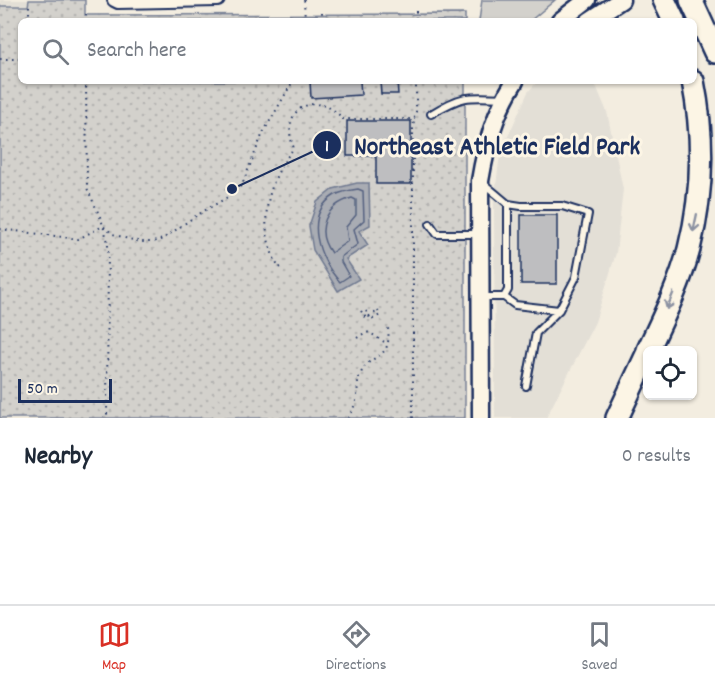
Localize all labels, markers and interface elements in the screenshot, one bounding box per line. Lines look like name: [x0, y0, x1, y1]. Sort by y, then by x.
search box: [18, 18, 697, 84]
icon: search: [39, 35, 72, 68]
text: Search here: [87, 36, 186, 67]
callout: Northeast Athletic Field Park: [312, 123, 652, 167]
text: Northeast Athletic Field Park: [354, 130, 640, 167]
text: 1: [325, 135, 329, 160]
one-way arrow: [689, 212, 700, 232]
one-way arrow: [664, 292, 675, 310]
map controls: [643, 346, 697, 400]
button: locate: [643, 346, 697, 400]
scale bar: [18, 376, 112, 404]
text: 50 m: [27, 378, 58, 401]
text: Nearby: [24, 439, 92, 476]
text: 0 results: [622, 443, 691, 471]
tab: Map: [98, 618, 131, 677]
tab: Directions: [326, 618, 386, 677]
tab: Saved: [582, 618, 617, 677]

